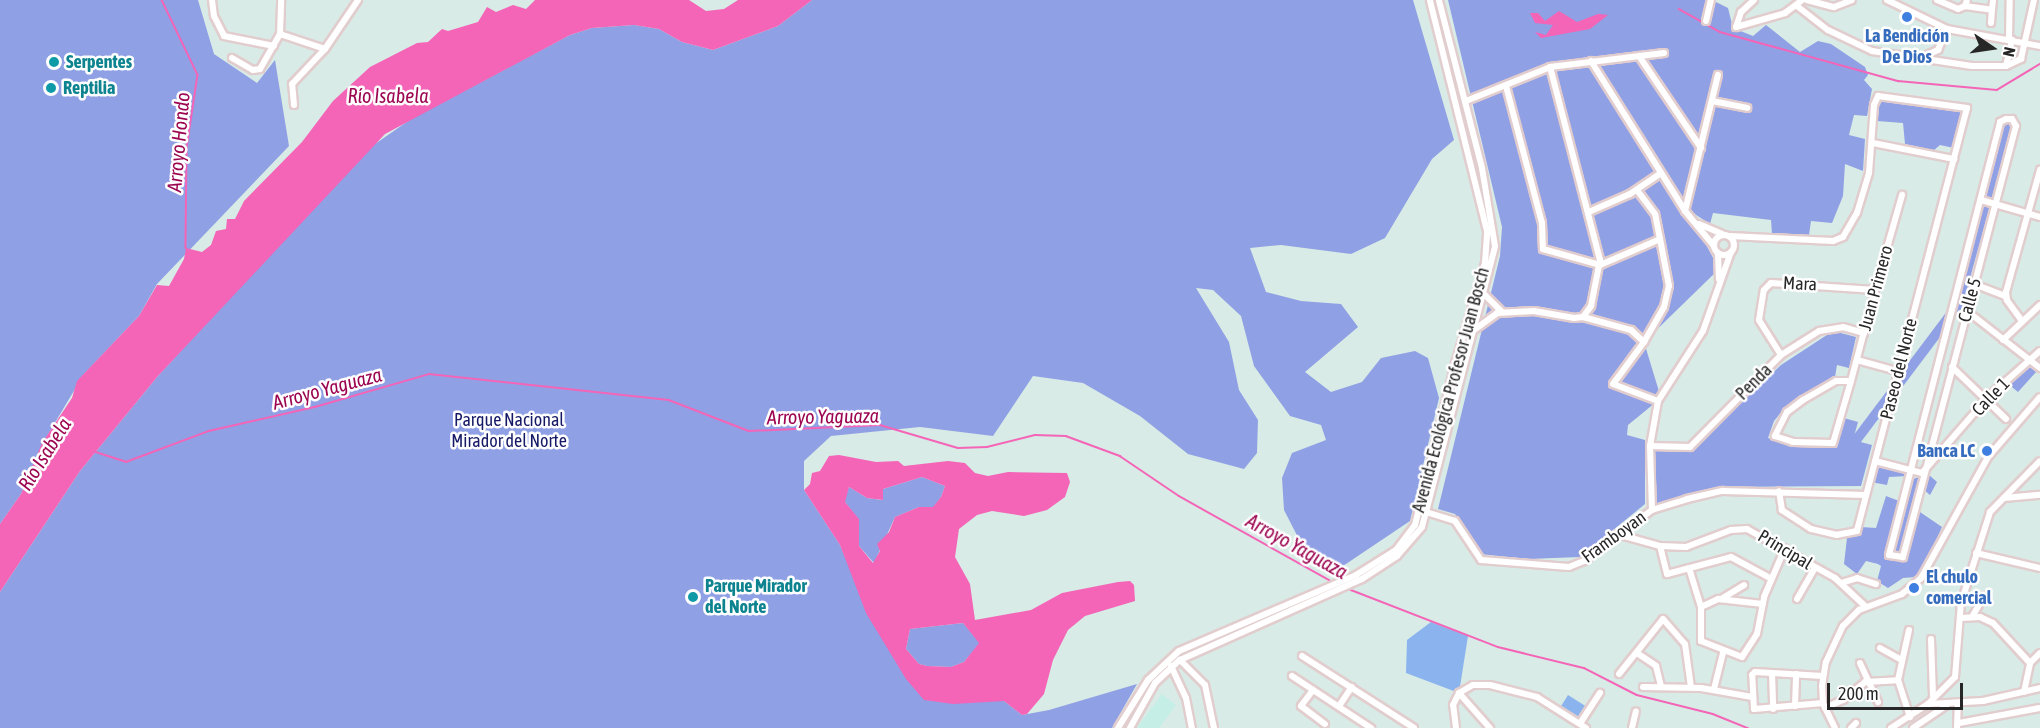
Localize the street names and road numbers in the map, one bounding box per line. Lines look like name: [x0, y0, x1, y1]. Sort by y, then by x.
street label: Juan Primero: [1854, 243, 1898, 333]
street label: Avenida Ecológica Profesor Juan Bosch: [1408, 265, 1494, 515]
street label: Mara: [1783, 272, 1817, 296]
street label: Calle 5: [1954, 276, 1986, 324]
street label: Paseo del Norte: [1876, 316, 1922, 422]
street label: Penda: [1731, 359, 1777, 405]
street label: Calle 1: [1968, 373, 2014, 421]
street label: Framboyan: [1578, 506, 1650, 568]
street label: Principal: [1754, 525, 1816, 575]

